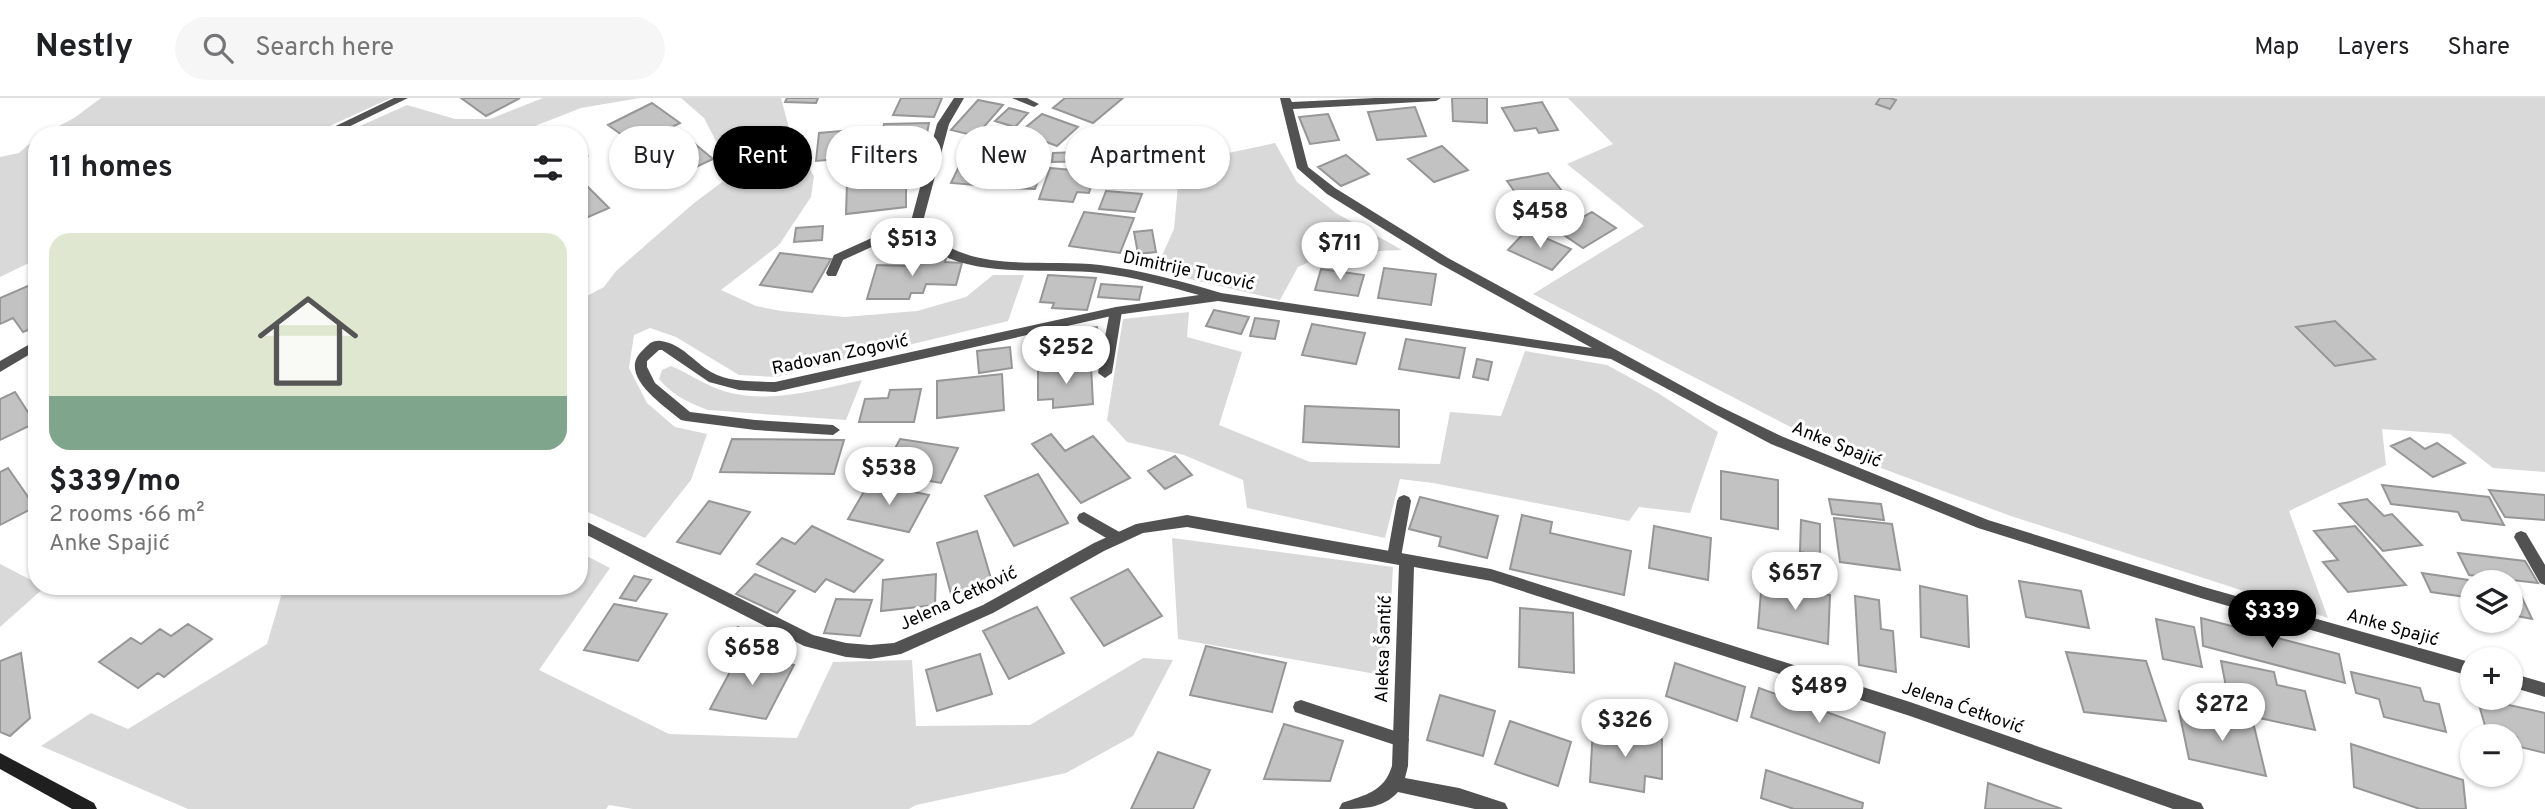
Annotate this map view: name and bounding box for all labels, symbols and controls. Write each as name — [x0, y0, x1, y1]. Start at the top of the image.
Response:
search box — [175, 17, 665, 80]
text: Nestly — [35, 27, 133, 69]
icon: search — [199, 29, 237, 67]
text: Search here — [255, 32, 394, 65]
text: Map — [2254, 33, 2299, 63]
text: Layers — [2337, 33, 2409, 63]
text: Share — [2447, 33, 2510, 63]
chip: Buy — [609, 126, 699, 189]
chip: Rent — [713, 126, 812, 189]
chip: Filters — [826, 126, 942, 189]
chip: New — [956, 126, 1051, 189]
chip: Apartment — [1065, 126, 1230, 189]
icon: filters — [529, 149, 567, 187]
text: 11 homes — [49, 150, 173, 187]
pin: $458 — [1499, 190, 1581, 250]
text: $458 — [1511, 198, 1569, 227]
pin: $513 — [871, 218, 953, 278]
pin: $711 — [1299, 222, 1381, 282]
text: $513 — [887, 226, 937, 255]
text: $711 — [1317, 230, 1363, 259]
street label: Dimitrije Tucović — [1121, 246, 1257, 297]
icon: home — [245, 278, 371, 404]
pin: $252 — [1025, 327, 1107, 386]
street label: Radovan Zogović — [770, 330, 911, 381]
text: $252 — [1038, 334, 1094, 363]
street label: Anke Spajić — [1788, 417, 1885, 474]
pin: $538 — [848, 448, 930, 507]
text: $538 — [861, 455, 917, 484]
text: $339/mo — [49, 464, 181, 501]
text: 2 rooms · 66 m² — [49, 501, 205, 530]
text: Anke Spajić — [49, 530, 170, 559]
pin: $657 — [1754, 552, 1836, 612]
street label: Jelena Ćetković — [895, 560, 1021, 637]
text: $657 — [1768, 560, 1822, 589]
map controls — [2460, 570, 2523, 787]
button: layers — [2460, 570, 2523, 633]
pin: $339 — [2231, 590, 2313, 650]
street label: Aleksa Šantić — [1369, 595, 1398, 703]
text: $339 — [2244, 598, 2300, 627]
street label: Anke Spajić — [2344, 604, 2441, 653]
pin: $658 — [711, 628, 793, 687]
text: $658 — [724, 635, 780, 664]
button: + — [2460, 647, 2523, 710]
pin: $489 — [1778, 666, 1860, 725]
text: $489 — [1790, 673, 1848, 702]
street label: Jelena Ćetković — [1899, 675, 2027, 740]
pin: $272 — [2181, 684, 2263, 743]
text: $272 — [2195, 691, 2249, 720]
pin: $326 — [1584, 700, 1666, 759]
text: $326 — [1597, 707, 1653, 736]
button: − — [2460, 724, 2523, 787]

